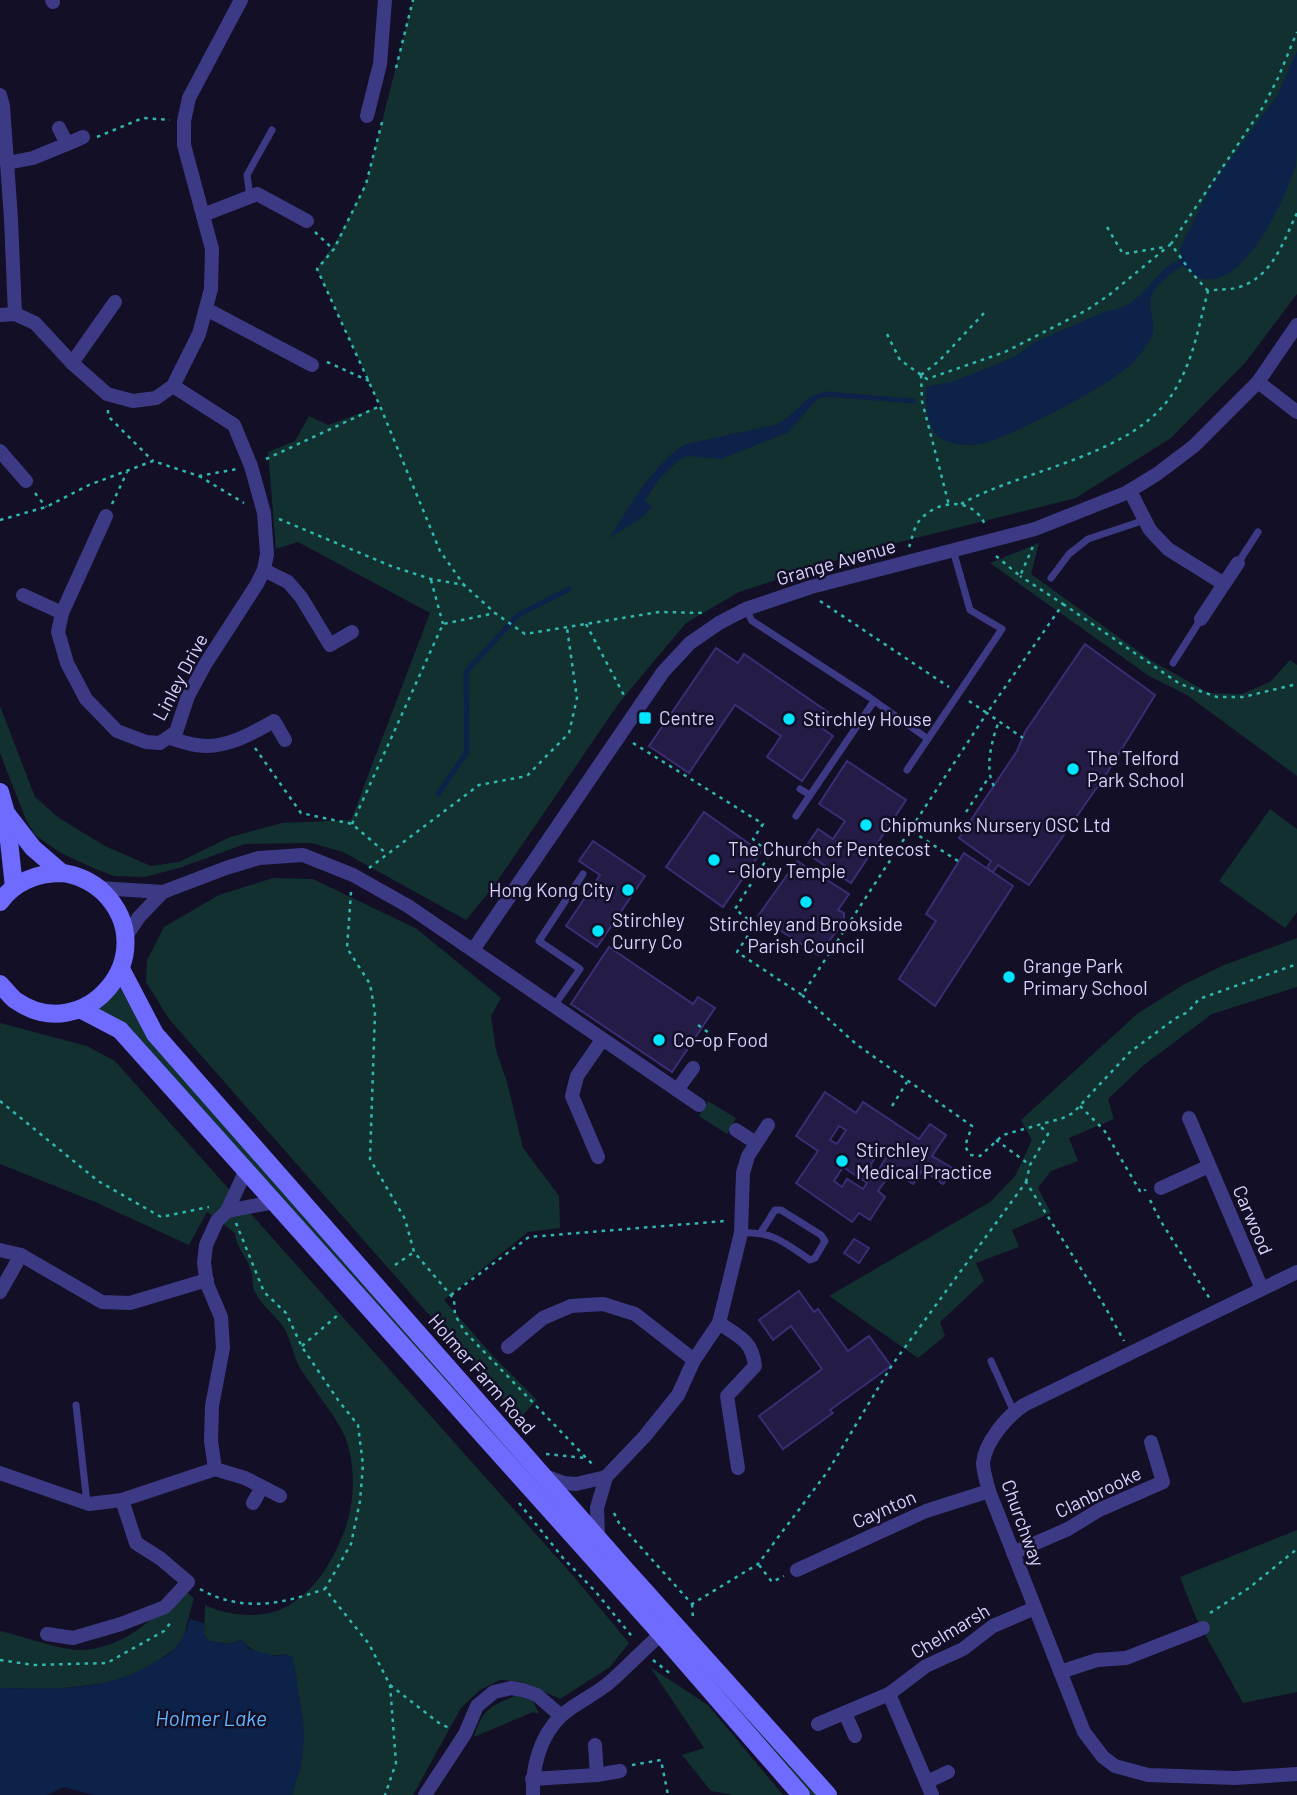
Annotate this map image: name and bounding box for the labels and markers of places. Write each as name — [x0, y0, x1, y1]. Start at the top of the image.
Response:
place label: Centre — [659, 706, 715, 729]
place label: Stirchley House — [803, 707, 932, 730]
marker: Centre — [637, 710, 653, 726]
marker: Stirchley House — [781, 711, 797, 727]
place label: The Telford Park School — [1087, 746, 1184, 791]
marker: The Telford Park School — [1065, 761, 1081, 777]
place label: Chipmunks Nursery OSC Ltd — [880, 813, 1111, 836]
marker: Chipmunks Nursery OSC Ltd — [858, 817, 874, 833]
place label: The Church of Pentecost - Glory Temple — [728, 837, 931, 882]
marker: The Church of Pentecost - Glory Temple — [706, 852, 722, 868]
place label: Hong Kong City — [489, 878, 614, 901]
marker: Hong Kong City — [620, 882, 636, 898]
marker: Stirchley and Brookside Parish Council — [798, 894, 814, 910]
place label: Stirchley Curry Co — [612, 908, 685, 953]
place label: Stirchley and Brookside Parish Council — [709, 912, 903, 957]
marker: Stirchley Curry Co — [590, 923, 606, 939]
place label: Grange Park Primary School — [1023, 954, 1148, 999]
marker: Grange Park Primary School — [1001, 969, 1017, 985]
place label: Co-op Food — [673, 1028, 768, 1051]
marker: Co-op Food — [651, 1032, 667, 1048]
place label: Stirchley Medical Practice — [856, 1138, 992, 1183]
marker: Stirchley Medical Practice — [834, 1153, 850, 1169]

